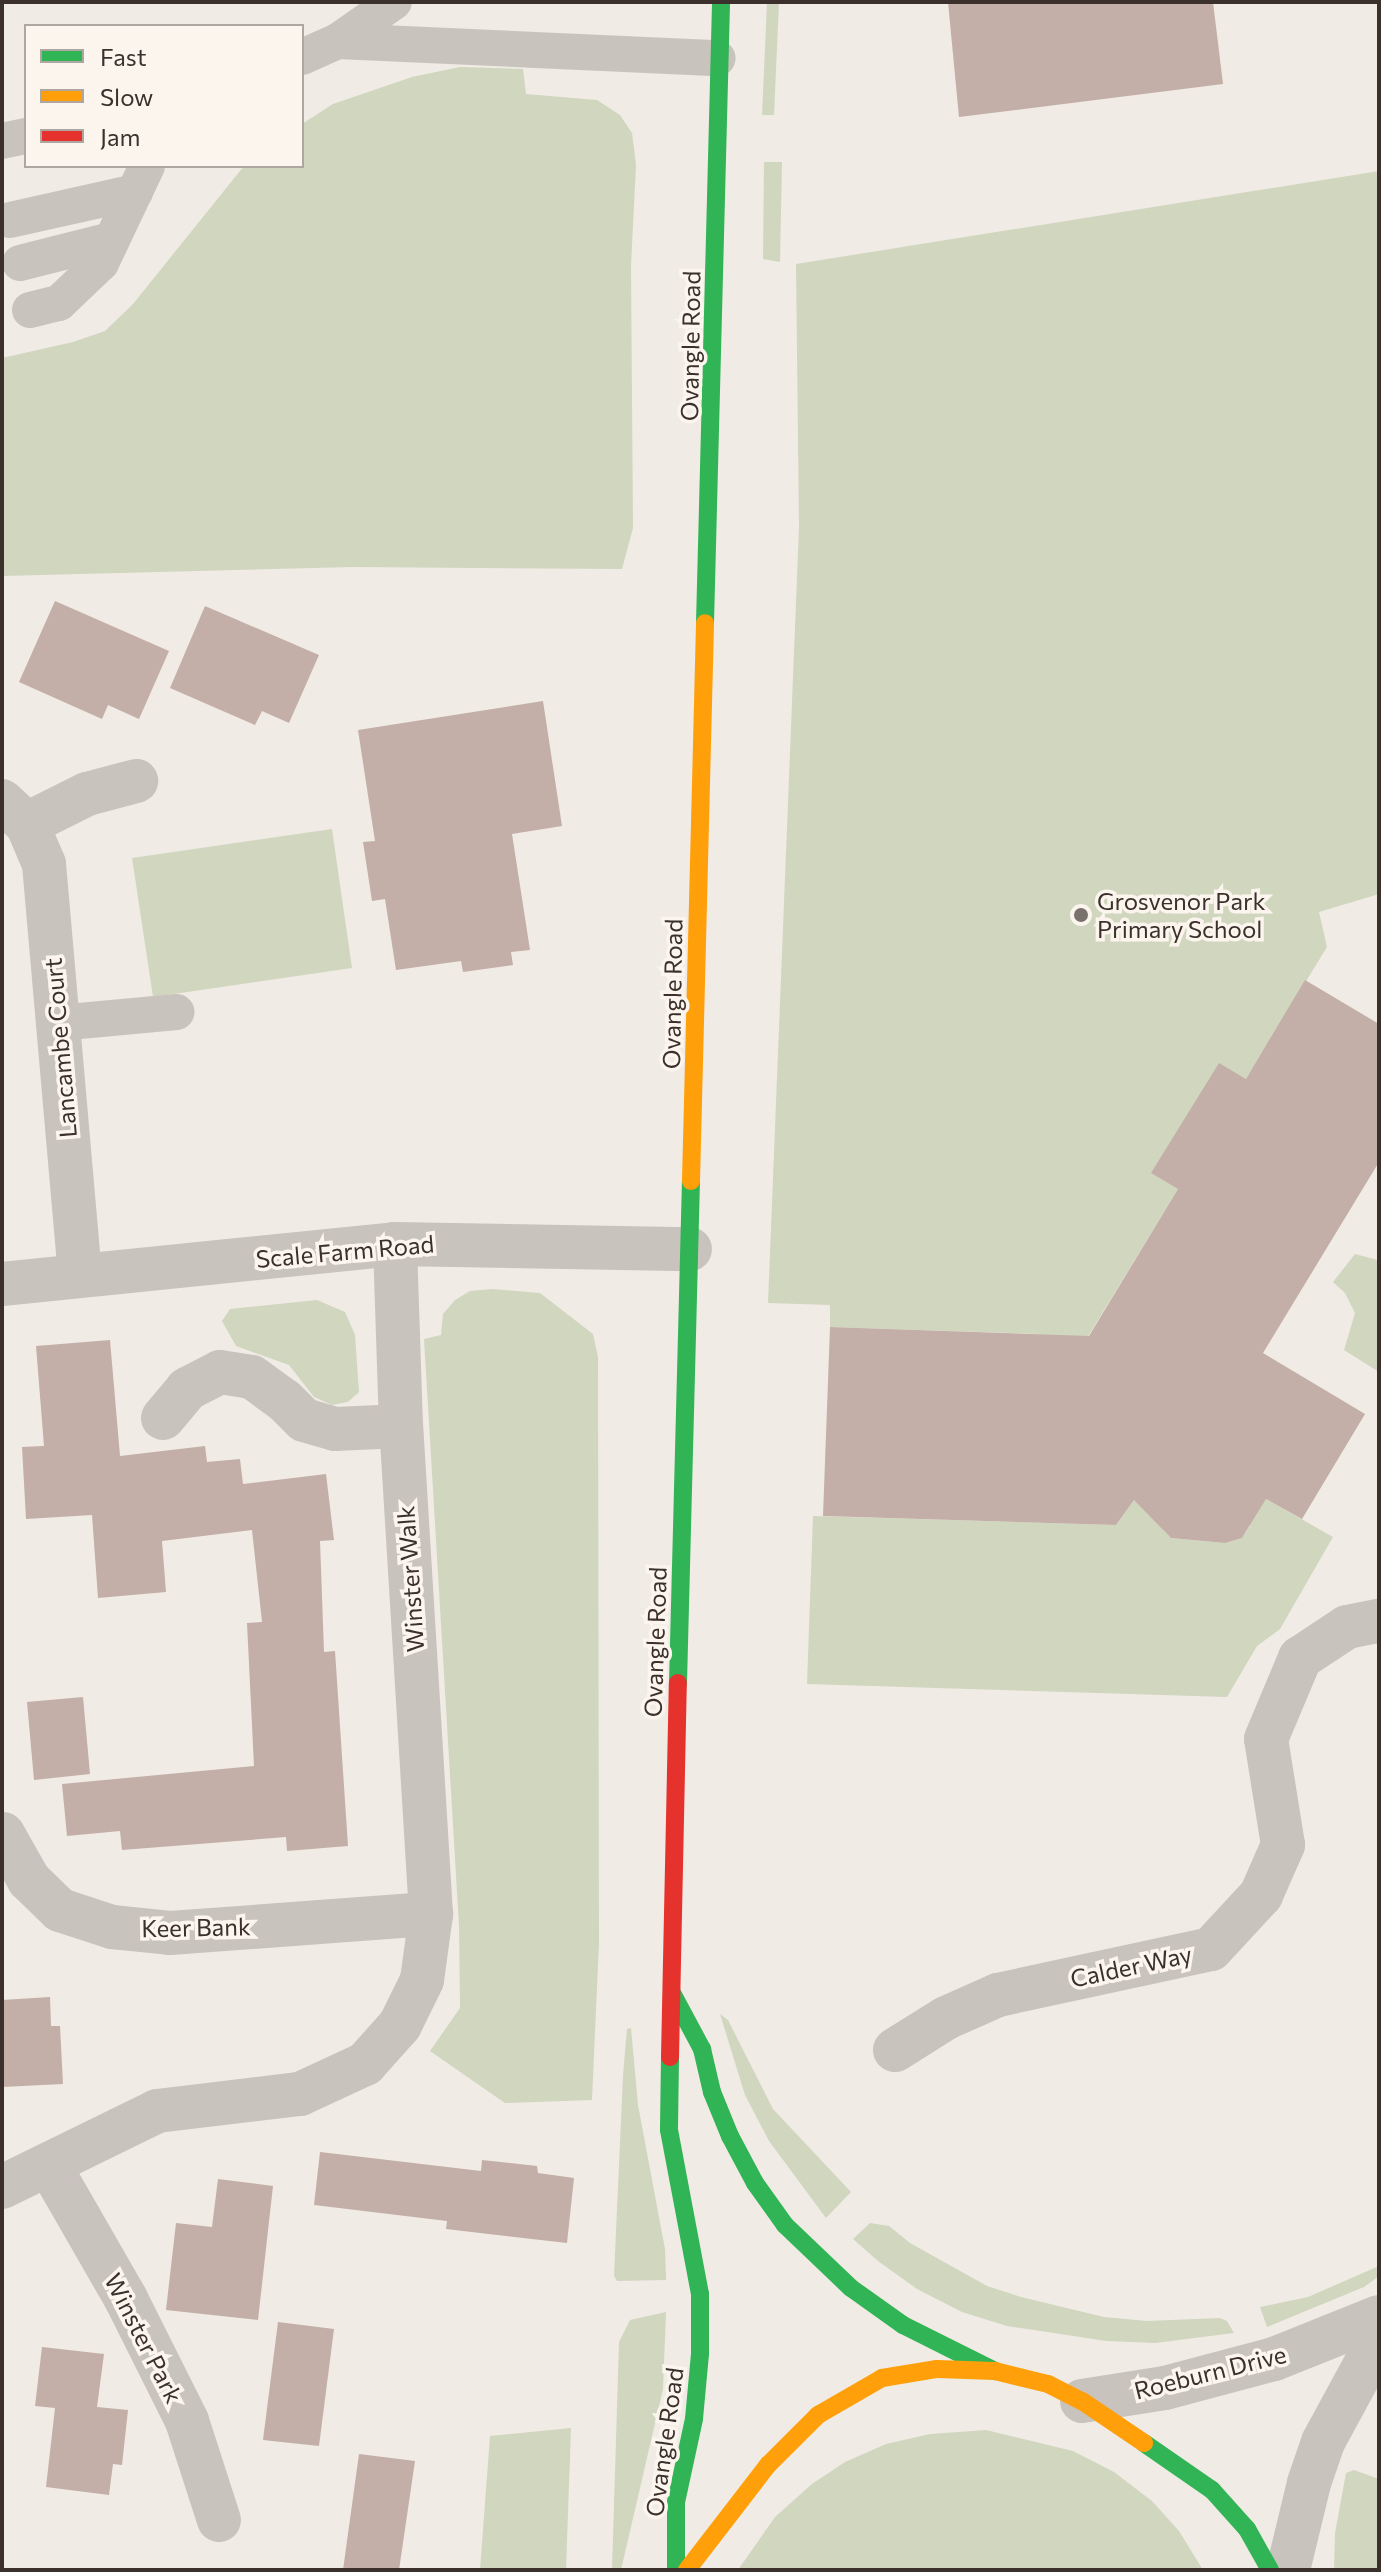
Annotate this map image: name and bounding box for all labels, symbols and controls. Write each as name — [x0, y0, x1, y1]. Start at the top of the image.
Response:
legend — [24, 24, 304, 168]
text: Fast — [100, 42, 147, 71]
text: Slow — [100, 82, 153, 111]
text: Jam — [100, 122, 140, 151]
street label: Ovangle Road — [674, 271, 706, 421]
place label: Grosvenor Park Primary School — [1097, 887, 1266, 943]
marker: Grosvenor Park Primary School — [1072, 906, 1090, 924]
street label: Ovangle Road — [656, 919, 688, 1069]
street label: Lancambe Court — [38, 957, 82, 1139]
street label: Scale Farm Road — [255, 1229, 435, 1273]
street label: Winster Walk — [391, 1505, 429, 1653]
street label: Ovangle Road — [638, 1566, 672, 1718]
street label: Keer Bank — [141, 1912, 251, 1942]
street label: Calder Way — [1068, 1939, 1194, 1993]
street label: Winster Park — [99, 2268, 189, 2408]
street label: Roeburn Drive — [1131, 2339, 1289, 2405]
street label: Ovangle Road — [639, 2366, 689, 2518]

